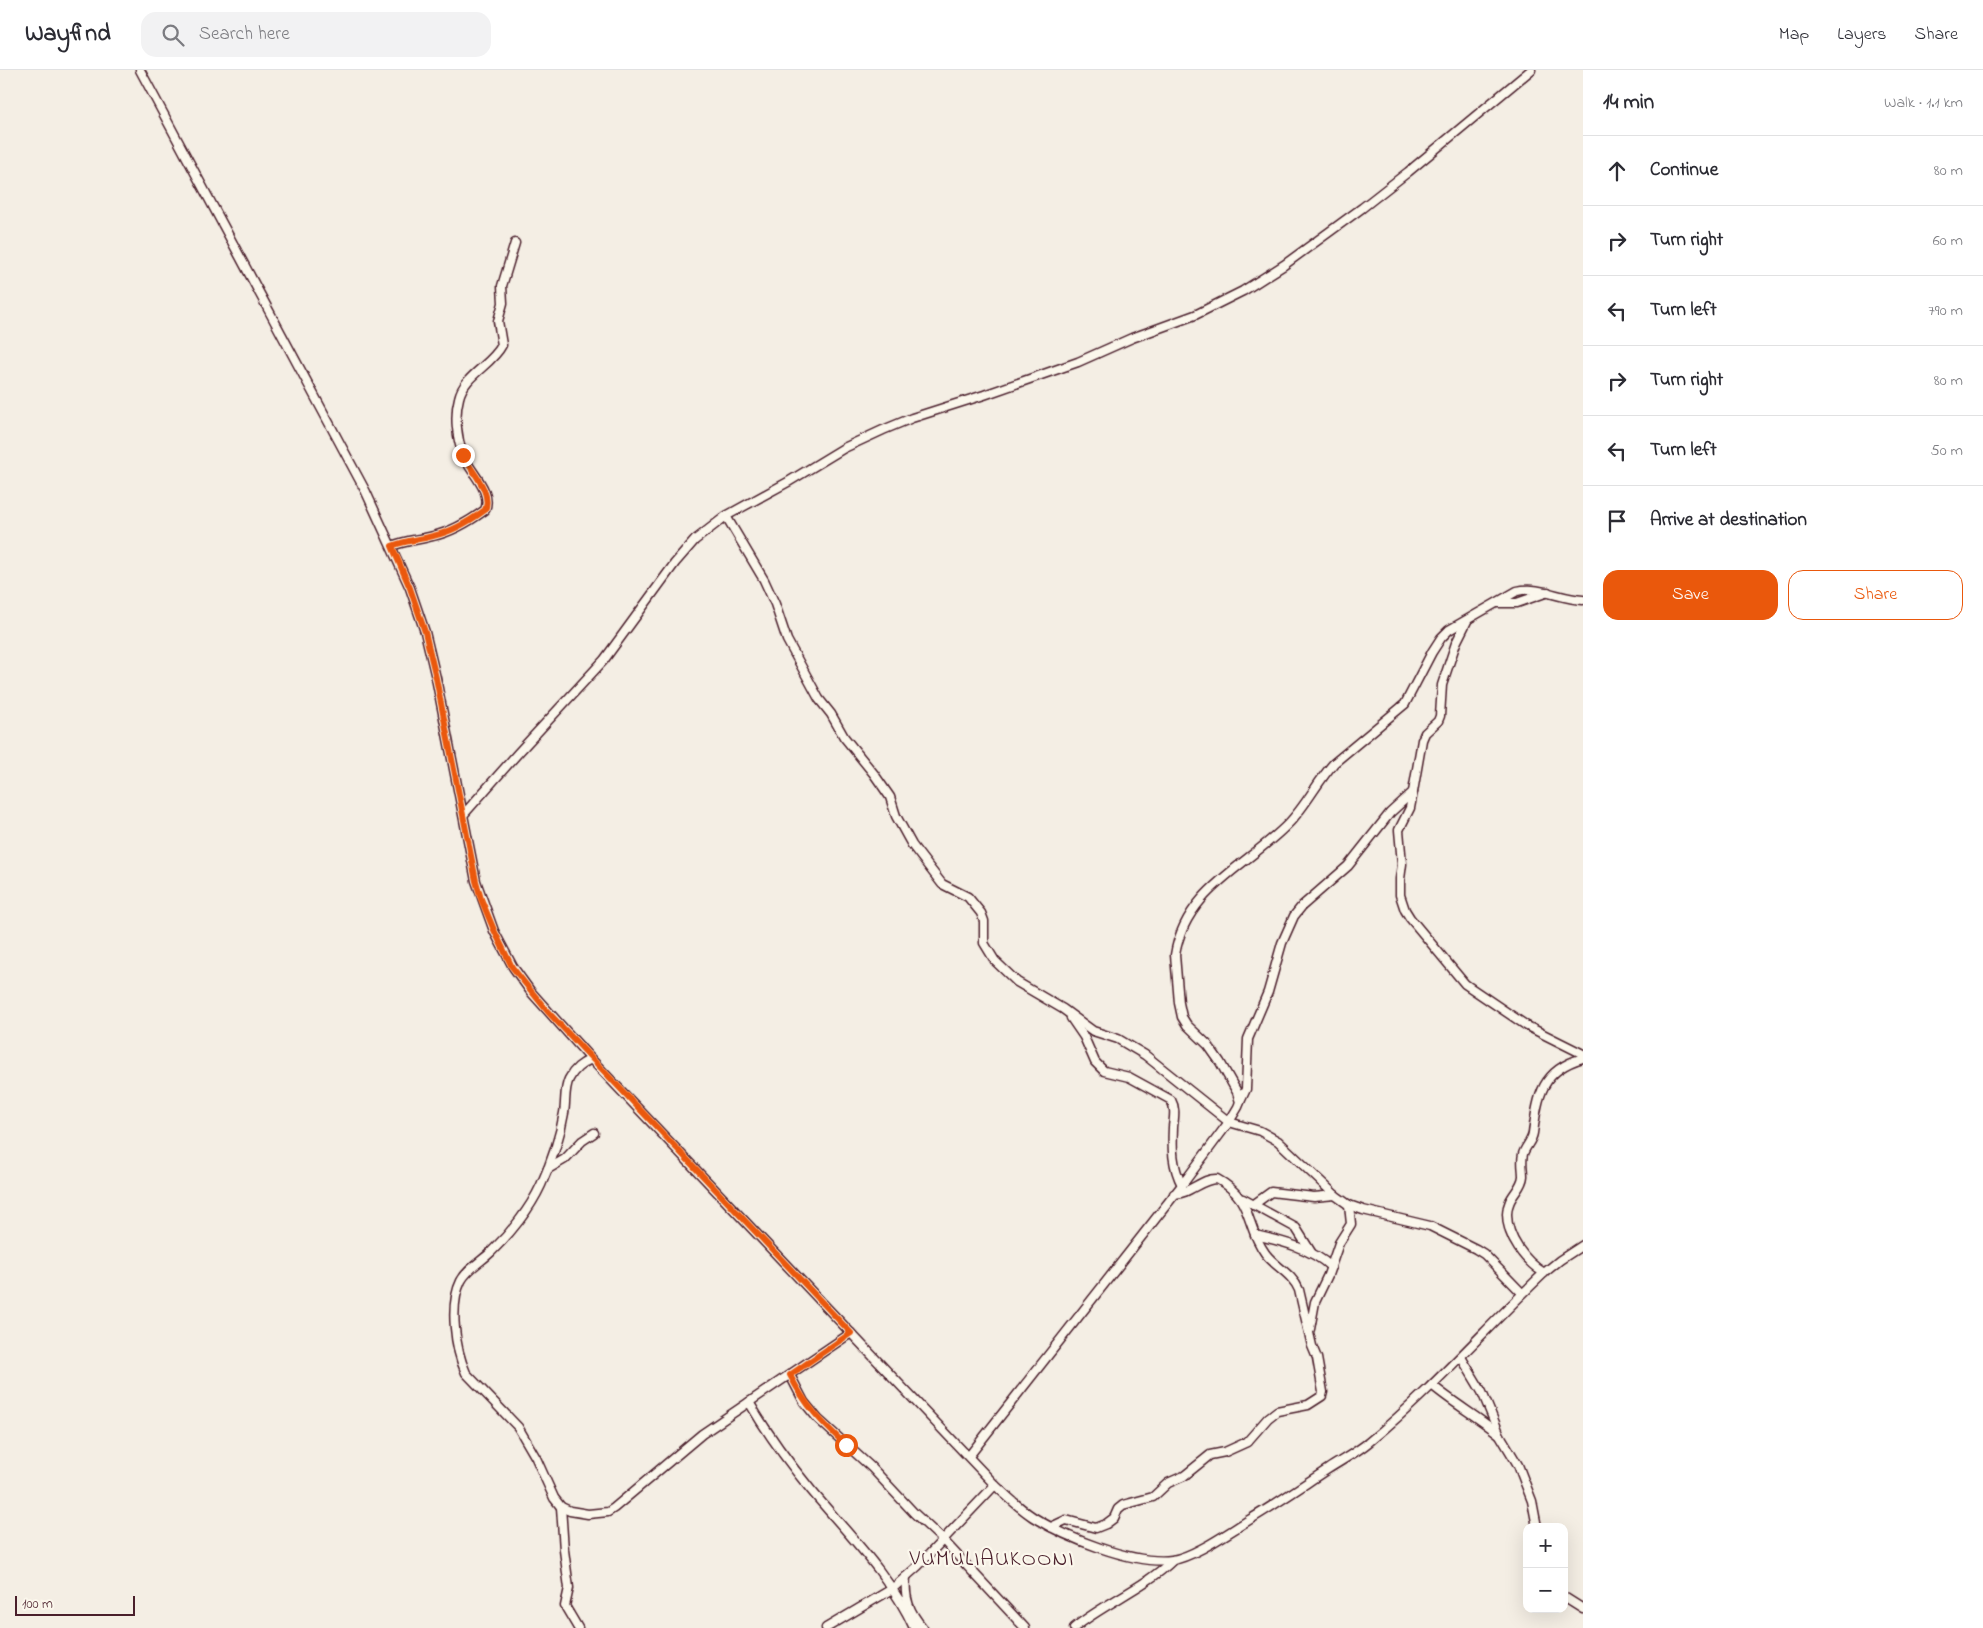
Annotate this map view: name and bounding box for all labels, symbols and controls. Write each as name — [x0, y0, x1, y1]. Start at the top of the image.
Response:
search box — [141, 12, 491, 57]
text: Wayfind — [25, 17, 111, 52]
icon: search — [159, 21, 187, 49]
text: Search here — [199, 21, 290, 48]
text: Map — [1779, 22, 1809, 48]
text: Layers — [1837, 22, 1887, 48]
text: Share — [1915, 22, 1958, 48]
text: 14 min — [1603, 88, 1654, 118]
text: Walk · 1.1 km — [1884, 91, 1963, 115]
icon: ahead — [1603, 157, 1631, 185]
text: Continue — [1650, 157, 1718, 184]
text: 80 m — [1934, 159, 1963, 183]
icon: right — [1603, 227, 1631, 255]
text: Turn right — [1650, 227, 1723, 254]
text: 60 m — [1933, 229, 1963, 253]
icon: left — [1603, 297, 1631, 325]
text: Turn left — [1650, 297, 1717, 324]
text: 790 m — [1928, 299, 1963, 323]
icon: right — [1603, 367, 1631, 395]
text: Turn right — [1650, 367, 1723, 394]
text: 80 m — [1934, 369, 1963, 393]
icon: left — [1603, 437, 1631, 465]
text: Turn left — [1650, 437, 1717, 464]
text: 50 m — [1931, 439, 1963, 463]
route end — [452, 444, 475, 467]
icon: arrive — [1603, 507, 1631, 535]
text: Arrive at destination — [1650, 507, 1807, 534]
button: Save — [1603, 570, 1778, 620]
button: Share — [1788, 570, 1963, 620]
route start — [835, 1434, 858, 1457]
map controls — [1523, 1523, 1568, 1613]
button: + — [1523, 1523, 1568, 1568]
district label: VUMULIAUKOONI — [909, 1544, 1074, 1576]
button: − — [1523, 1568, 1568, 1613]
scale bar — [15, 1593, 135, 1616]
text: 100 m — [22, 1594, 53, 1615]

